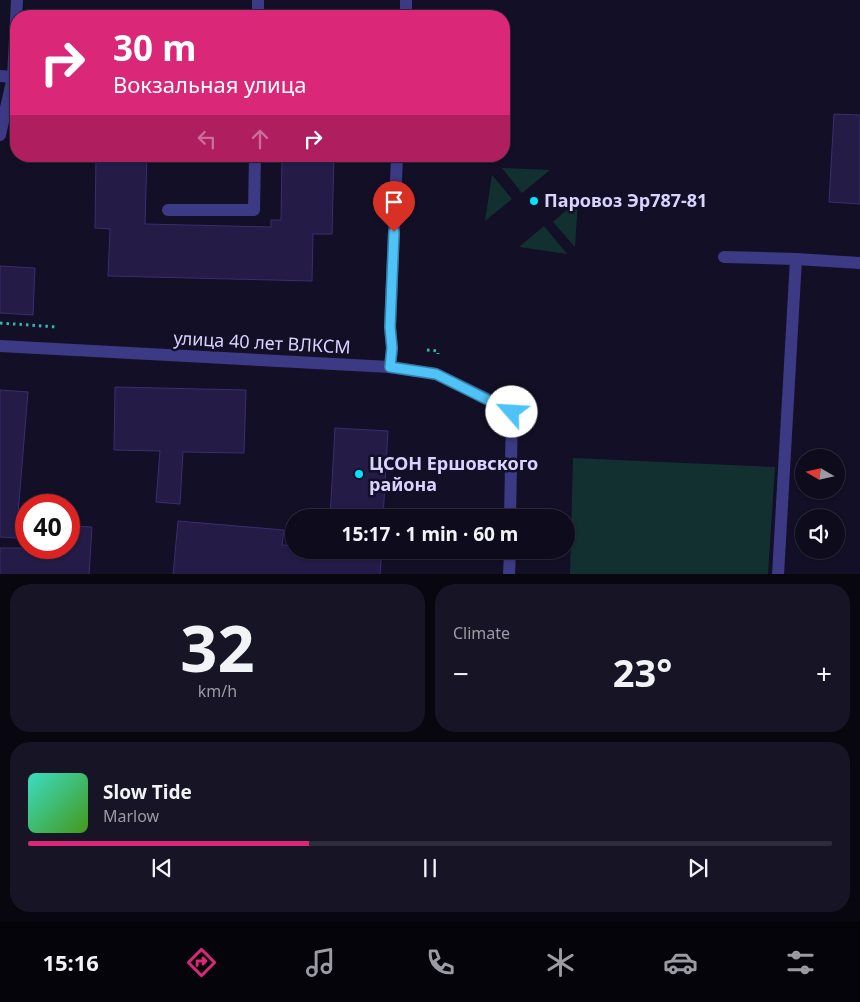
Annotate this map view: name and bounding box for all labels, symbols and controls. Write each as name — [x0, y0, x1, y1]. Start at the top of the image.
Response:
text: 30 m — [113, 24, 196, 71]
icon: right — [30, 30, 95, 95]
text: Вокзальная улица — [113, 69, 306, 99]
icon: left — [193, 125, 221, 153]
icon: ahead — [246, 125, 274, 153]
icon: right — [299, 125, 327, 153]
pin — [373, 181, 415, 232]
icon: arrive — [380, 188, 408, 216]
place label: Паровоз Эр787-81 — [544, 188, 707, 212]
marker: Паровоз Эр787-81 — [528, 195, 540, 207]
street label: улица 40 лет ВЛКСМ — [173, 325, 351, 359]
position arrow — [485, 385, 537, 437]
north arrow — [795, 449, 845, 499]
map controls — [795, 449, 845, 559]
place label: ЦСОН Ершовского района — [369, 451, 538, 496]
marker: ЦСОН Ершовского района — [353, 468, 365, 480]
speed limit sign: 40 — [15, 494, 80, 559]
button: sound — [795, 509, 845, 559]
text: 15:17 · 1 min · 60 m — [342, 521, 518, 547]
text: 32 — [180, 603, 255, 691]
text: Climate — [453, 622, 510, 644]
text: 23° — [613, 646, 672, 698]
text: − — [453, 654, 469, 692]
text: + — [816, 654, 832, 692]
text: km/h — [198, 680, 237, 702]
text: Slow Tide — [103, 779, 192, 805]
text: Marlow — [103, 805, 159, 827]
icon: previous — [148, 854, 176, 882]
icon: pause — [416, 854, 444, 882]
icon: next — [684, 854, 712, 882]
icon: directions — [184, 945, 219, 980]
icon: music — [303, 945, 338, 980]
icon: phone — [423, 945, 458, 980]
icon: climate — [543, 945, 578, 980]
icon: car — [663, 945, 698, 980]
icon: filters — [783, 945, 818, 980]
text: 15:16 — [42, 947, 99, 977]

